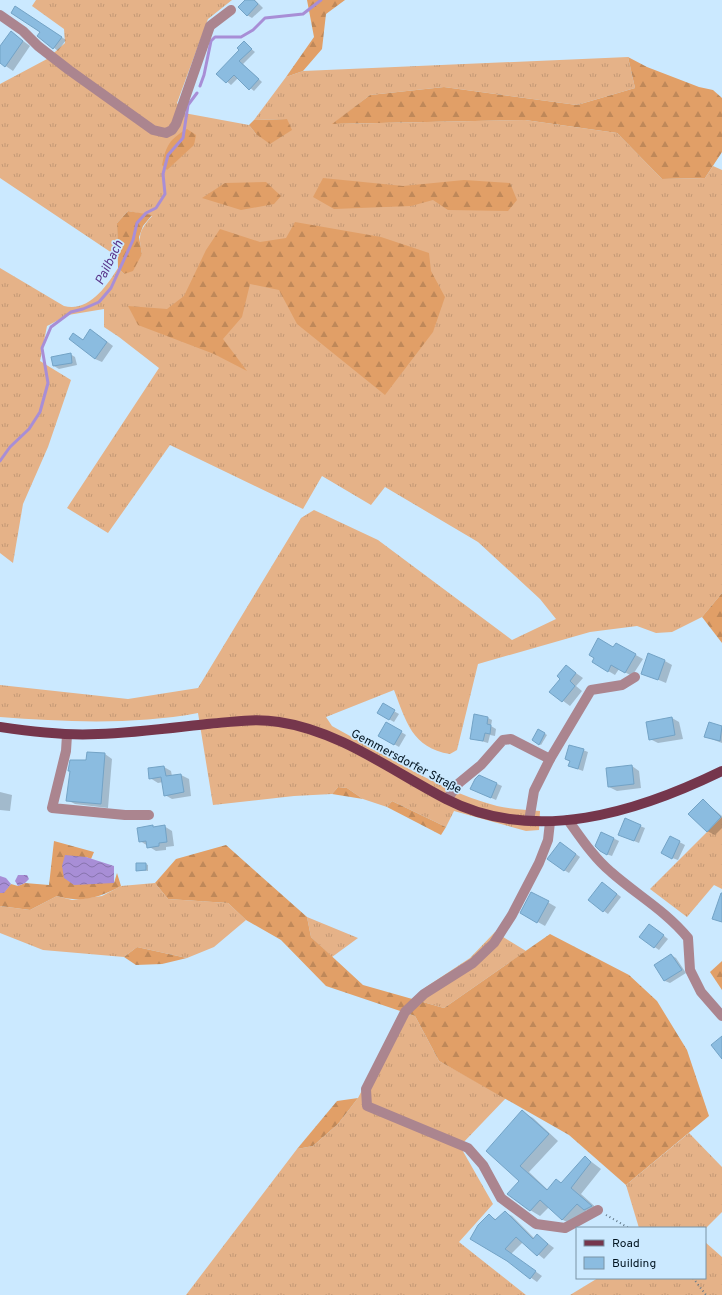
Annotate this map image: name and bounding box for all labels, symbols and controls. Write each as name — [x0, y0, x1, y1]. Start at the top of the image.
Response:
water label: Pailbach — [92, 238, 128, 288]
street label: Gemmersdorfer Straße — [348, 726, 464, 798]
legend — [576, 1227, 706, 1279]
text: Road — [612, 1236, 640, 1252]
text: Building — [612, 1256, 656, 1272]

